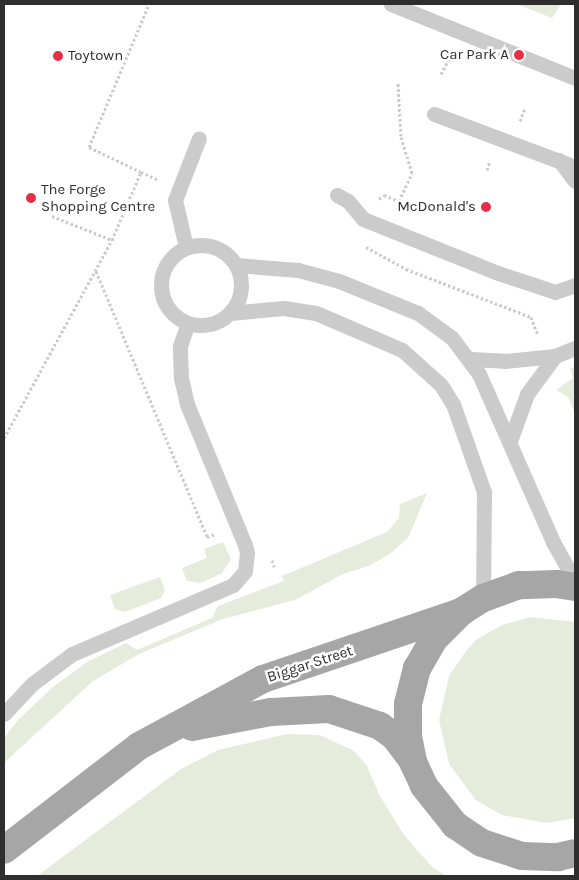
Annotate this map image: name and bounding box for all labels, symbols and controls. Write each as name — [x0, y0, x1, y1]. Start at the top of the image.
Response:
place label: Car Park A — [440, 46, 509, 64]
place label: Toytown — [68, 47, 123, 65]
marker: Car Park A — [513, 49, 525, 61]
marker: Toytown — [52, 50, 64, 62]
place label: The Forge Shopping Centre — [41, 180, 155, 215]
marker: The Forge Shopping Centre — [25, 192, 37, 204]
place label: McDonald's — [397, 198, 476, 216]
marker: McDonald's — [480, 201, 492, 213]
street label: Biggar Street — [265, 642, 355, 686]

